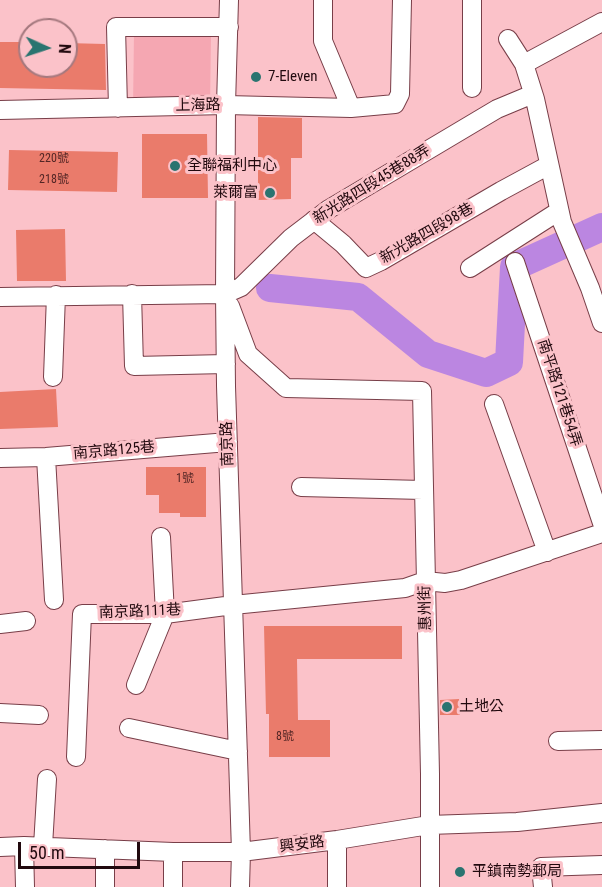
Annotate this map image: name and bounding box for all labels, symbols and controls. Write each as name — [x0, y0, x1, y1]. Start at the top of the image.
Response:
north arrow — [18, 18, 78, 78]
text: N — [55, 43, 74, 54]
place label: 7-Eleven — [268, 68, 318, 86]
marker: 7-Eleven — [249, 70, 263, 84]
street label: 上海路 — [175, 97, 221, 115]
street label: 新光路四段45巷88弄 — [310, 142, 434, 228]
house number: 220號 — [39, 152, 69, 166]
place label: 全聯福利中心 — [187, 157, 277, 175]
marker: 全聯福利中心 — [168, 159, 182, 173]
house number: 218號 — [39, 173, 69, 187]
place label: 萊爾富 — [213, 184, 258, 202]
marker: 萊爾富 — [263, 186, 277, 200]
street label: 新光路四段98巷 — [377, 200, 477, 268]
street label: 南平路121巷54弄 — [533, 337, 585, 449]
street label: 南京路 — [218, 421, 238, 467]
street label: 南京路125巷 — [72, 438, 156, 464]
house number: 1號 — [176, 472, 194, 486]
street label: 惠州街 — [417, 585, 435, 631]
street label: 南京路111巷 — [99, 602, 181, 622]
place label: 土地公 — [459, 698, 504, 716]
marker: 土地公 — [440, 700, 454, 714]
house number: 8號 — [276, 730, 294, 744]
scale bar — [21, 830, 142, 868]
street label: 興安路 — [279, 833, 325, 857]
text: 50 m — [29, 842, 64, 863]
place label: 平鎮南勢郵局 — [472, 863, 562, 881]
marker: 平鎮南勢郵局 — [453, 865, 467, 879]

